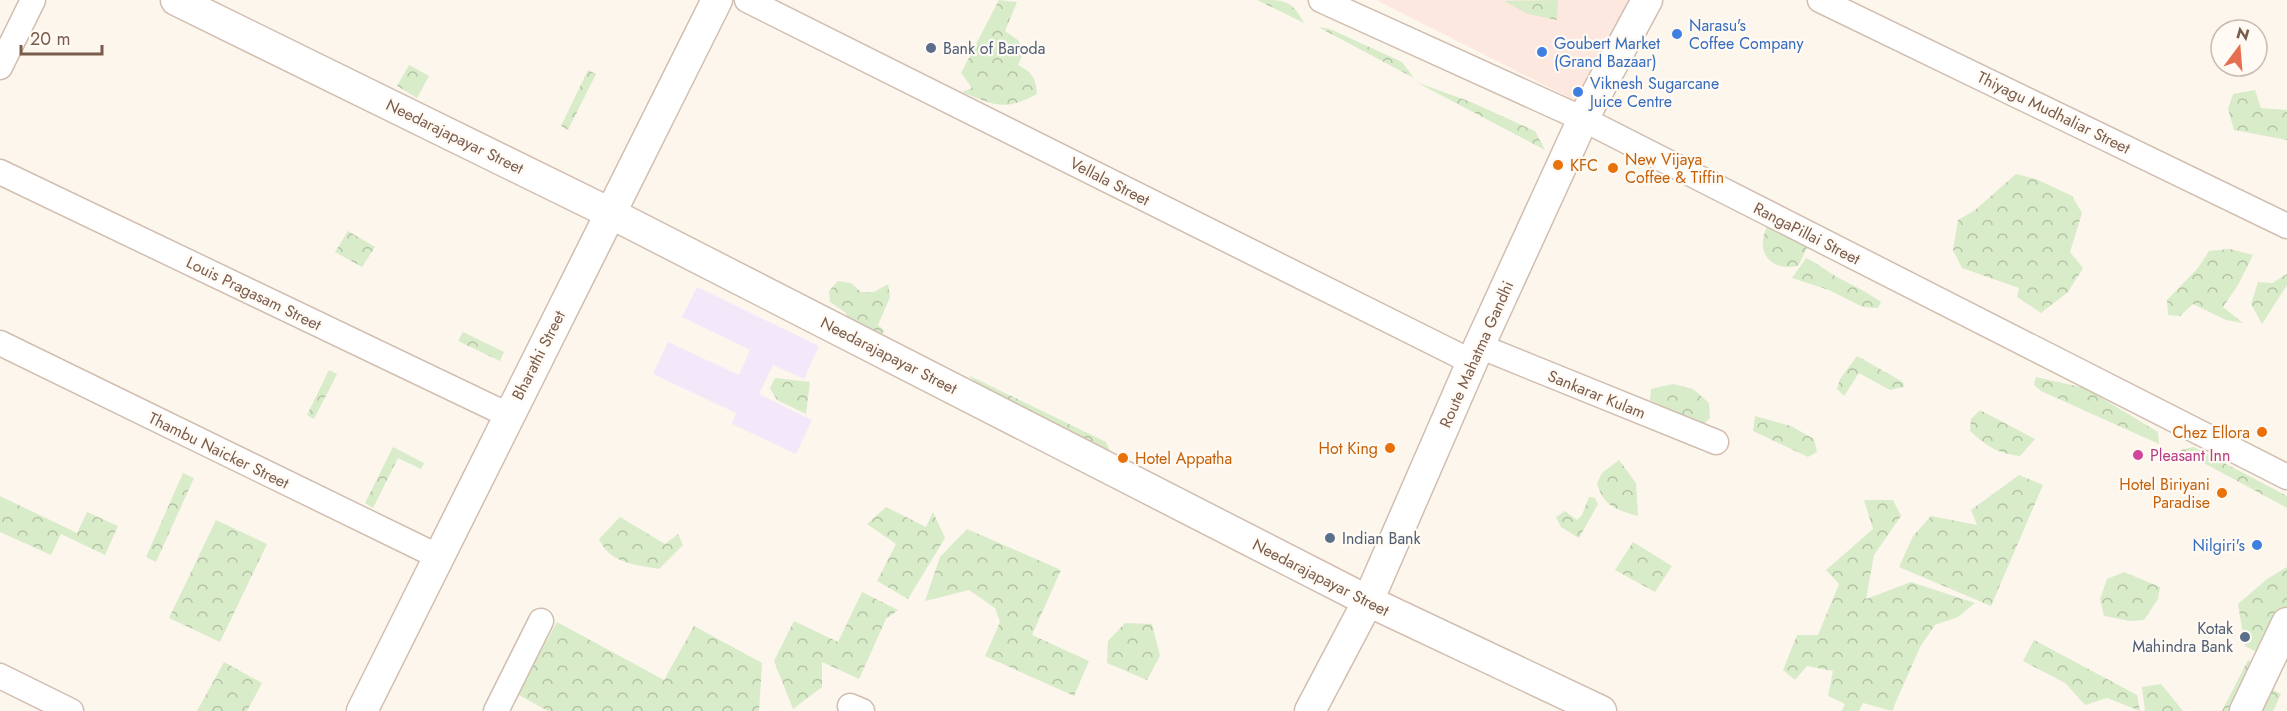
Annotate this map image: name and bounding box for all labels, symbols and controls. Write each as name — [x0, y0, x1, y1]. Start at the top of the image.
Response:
place label: Narasu's Coffee Company — [1689, 14, 1804, 55]
scale bar — [21, 18, 102, 56]
north arrow — [2209, 18, 2269, 78]
text: N — [2234, 21, 2252, 47]
text: 20 m — [30, 26, 70, 52]
marker: Narasu's Coffee Company — [1670, 27, 1684, 41]
place label: Goubert Market (Grand Bazaar) — [1554, 32, 1660, 73]
place label: Bank of Baroda — [943, 37, 1045, 60]
marker: Bank of Baroda — [924, 41, 938, 55]
marker: Goubert Market (Grand Bazaar) — [1535, 45, 1549, 59]
street label: Thiyagu Mudhaliar Street — [1973, 65, 2134, 160]
place label: Viknesh Sugarcane Juice Centre — [1588, 72, 1719, 113]
marker: Viknesh Sugarcane Juice Centre — [1571, 85, 1585, 99]
street label: Needarajapayar Street — [382, 93, 528, 180]
place label: New Vijaya Coffee & Tiffin — [1625, 148, 1724, 189]
street label: Vellala Street — [1066, 151, 1154, 211]
place label: KFC — [1570, 154, 1598, 177]
marker: KFC — [1551, 158, 1565, 172]
marker: New Vijaya Coffee & Tiffin — [1606, 161, 1620, 175]
street label: RangaPillai Street — [1749, 197, 1864, 270]
street label: Louis Pragasam Street — [182, 251, 325, 336]
street label: Route Mahatma Gandhi — [1434, 277, 1519, 431]
street label: Bharathi Street — [506, 306, 571, 404]
street label: Needarajapayar Street — [816, 311, 961, 400]
street label: Sankarar Kulam — [1544, 364, 1649, 425]
street label: Thambu Naicker Street — [145, 406, 293, 495]
place label: Chez Ellora — [2172, 421, 2250, 444]
marker: Chez Ellora — [2255, 425, 2269, 439]
place label: Hot King — [1318, 437, 1378, 460]
marker: Hot King — [1383, 441, 1397, 455]
place label: Pleasant Inn — [2150, 444, 2230, 467]
place label: Hotel Appatha — [1135, 447, 1232, 470]
marker: Pleasant Inn — [2131, 448, 2145, 462]
marker: Hotel Appatha — [1116, 451, 1130, 465]
place label: Hotel Biriyani Paradise — [2119, 473, 2210, 514]
marker: Hotel Biriyani Paradise — [2215, 486, 2229, 500]
place label: Indian Bank — [1342, 527, 1422, 550]
marker: Indian Bank — [1323, 531, 1337, 545]
street label: Needarajapayar Street — [1248, 533, 1393, 622]
place label: Nilgiri's — [2192, 534, 2245, 557]
marker: Nilgiri's — [2250, 538, 2264, 552]
place label: Kotak Mahindra Bank — [2132, 617, 2234, 658]
marker: Kotak Mahindra Bank — [2238, 630, 2252, 644]

